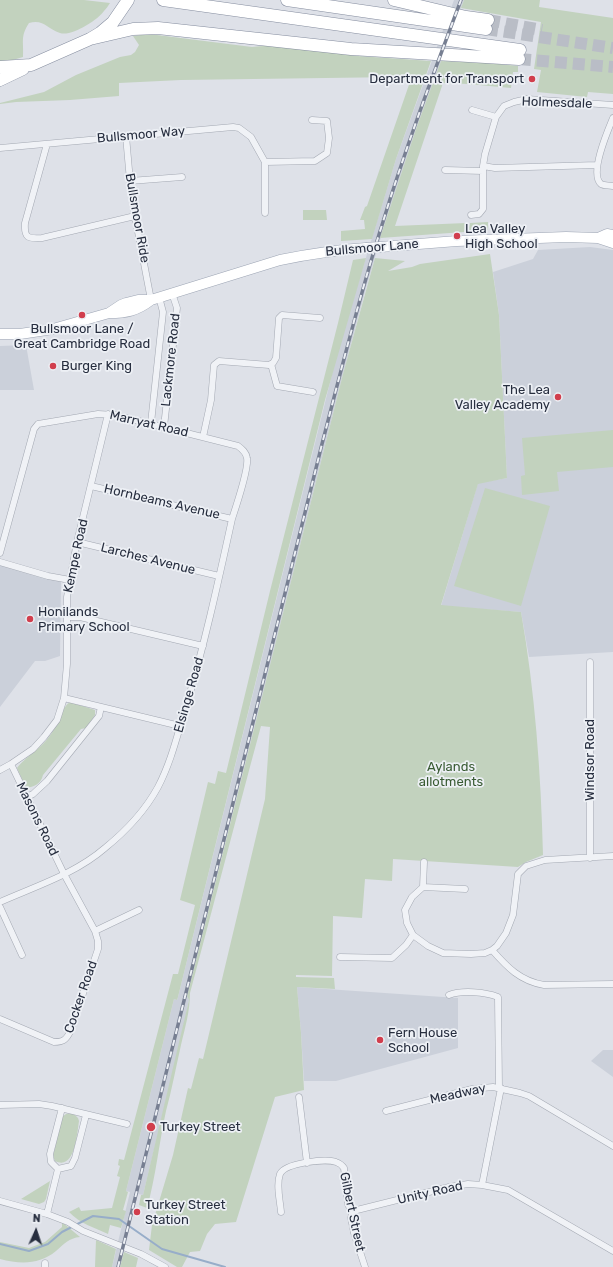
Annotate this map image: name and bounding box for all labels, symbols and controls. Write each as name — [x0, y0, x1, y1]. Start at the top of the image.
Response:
place label: Department for Transport — [369, 71, 524, 87]
marker: Department for Transport — [527, 74, 537, 84]
street label: Holmesdale — [521, 94, 593, 112]
street label: Bullsmoor Way — [96, 123, 186, 147]
street label: Bullsmoor Ride — [121, 172, 153, 264]
place label: Lea Valley High School — [465, 221, 538, 252]
marker: Lea Valley High School — [452, 231, 462, 241]
street label: Bullsmoor Lane — [325, 236, 419, 260]
marker: Bullsmoor Lane / Great Cambridge Road — [77, 310, 87, 320]
street label: Lackmore Road — [158, 313, 184, 407]
place label: Bullsmoor Lane / Great Cambridge Road — [14, 321, 150, 352]
place label: Burger King — [61, 358, 132, 374]
marker: Burger King — [48, 361, 58, 371]
place label: The Lea Valley Academy — [455, 382, 550, 413]
marker: The Lea Valley Academy — [553, 392, 563, 402]
street label: Marryat Road — [108, 407, 190, 441]
street label: Hornbeams Avenue — [102, 481, 222, 523]
street label: Kempe Road — [61, 518, 91, 594]
street label: Larches Avenue — [99, 540, 197, 578]
place label: Honilands Primary School — [38, 604, 130, 635]
marker: Honilands Primary School — [25, 614, 35, 624]
street label: Elsinge Road — [171, 655, 207, 735]
street label: Windsor Road — [582, 719, 598, 801]
park label: Aylands allotments — [419, 759, 483, 790]
street label: Masons Road — [12, 780, 62, 858]
street label: Cocker Road — [61, 959, 101, 1035]
place label: Fern House School — [388, 1025, 457, 1056]
marker: Fern House School — [375, 1035, 385, 1045]
street label: Meadway — [429, 1080, 487, 1108]
place label: Turkey Street — [160, 1119, 241, 1135]
marker: Turkey Street — [145, 1121, 157, 1133]
street label: Gilbert Street — [336, 1171, 368, 1253]
street label: Unity Road — [396, 1178, 464, 1208]
place label: Turkey Street Station — [145, 1197, 226, 1228]
marker: Turkey Street Station — [132, 1207, 142, 1217]
north arrow — [16, 1211, 56, 1251]
text: N — [32, 1212, 41, 1225]

